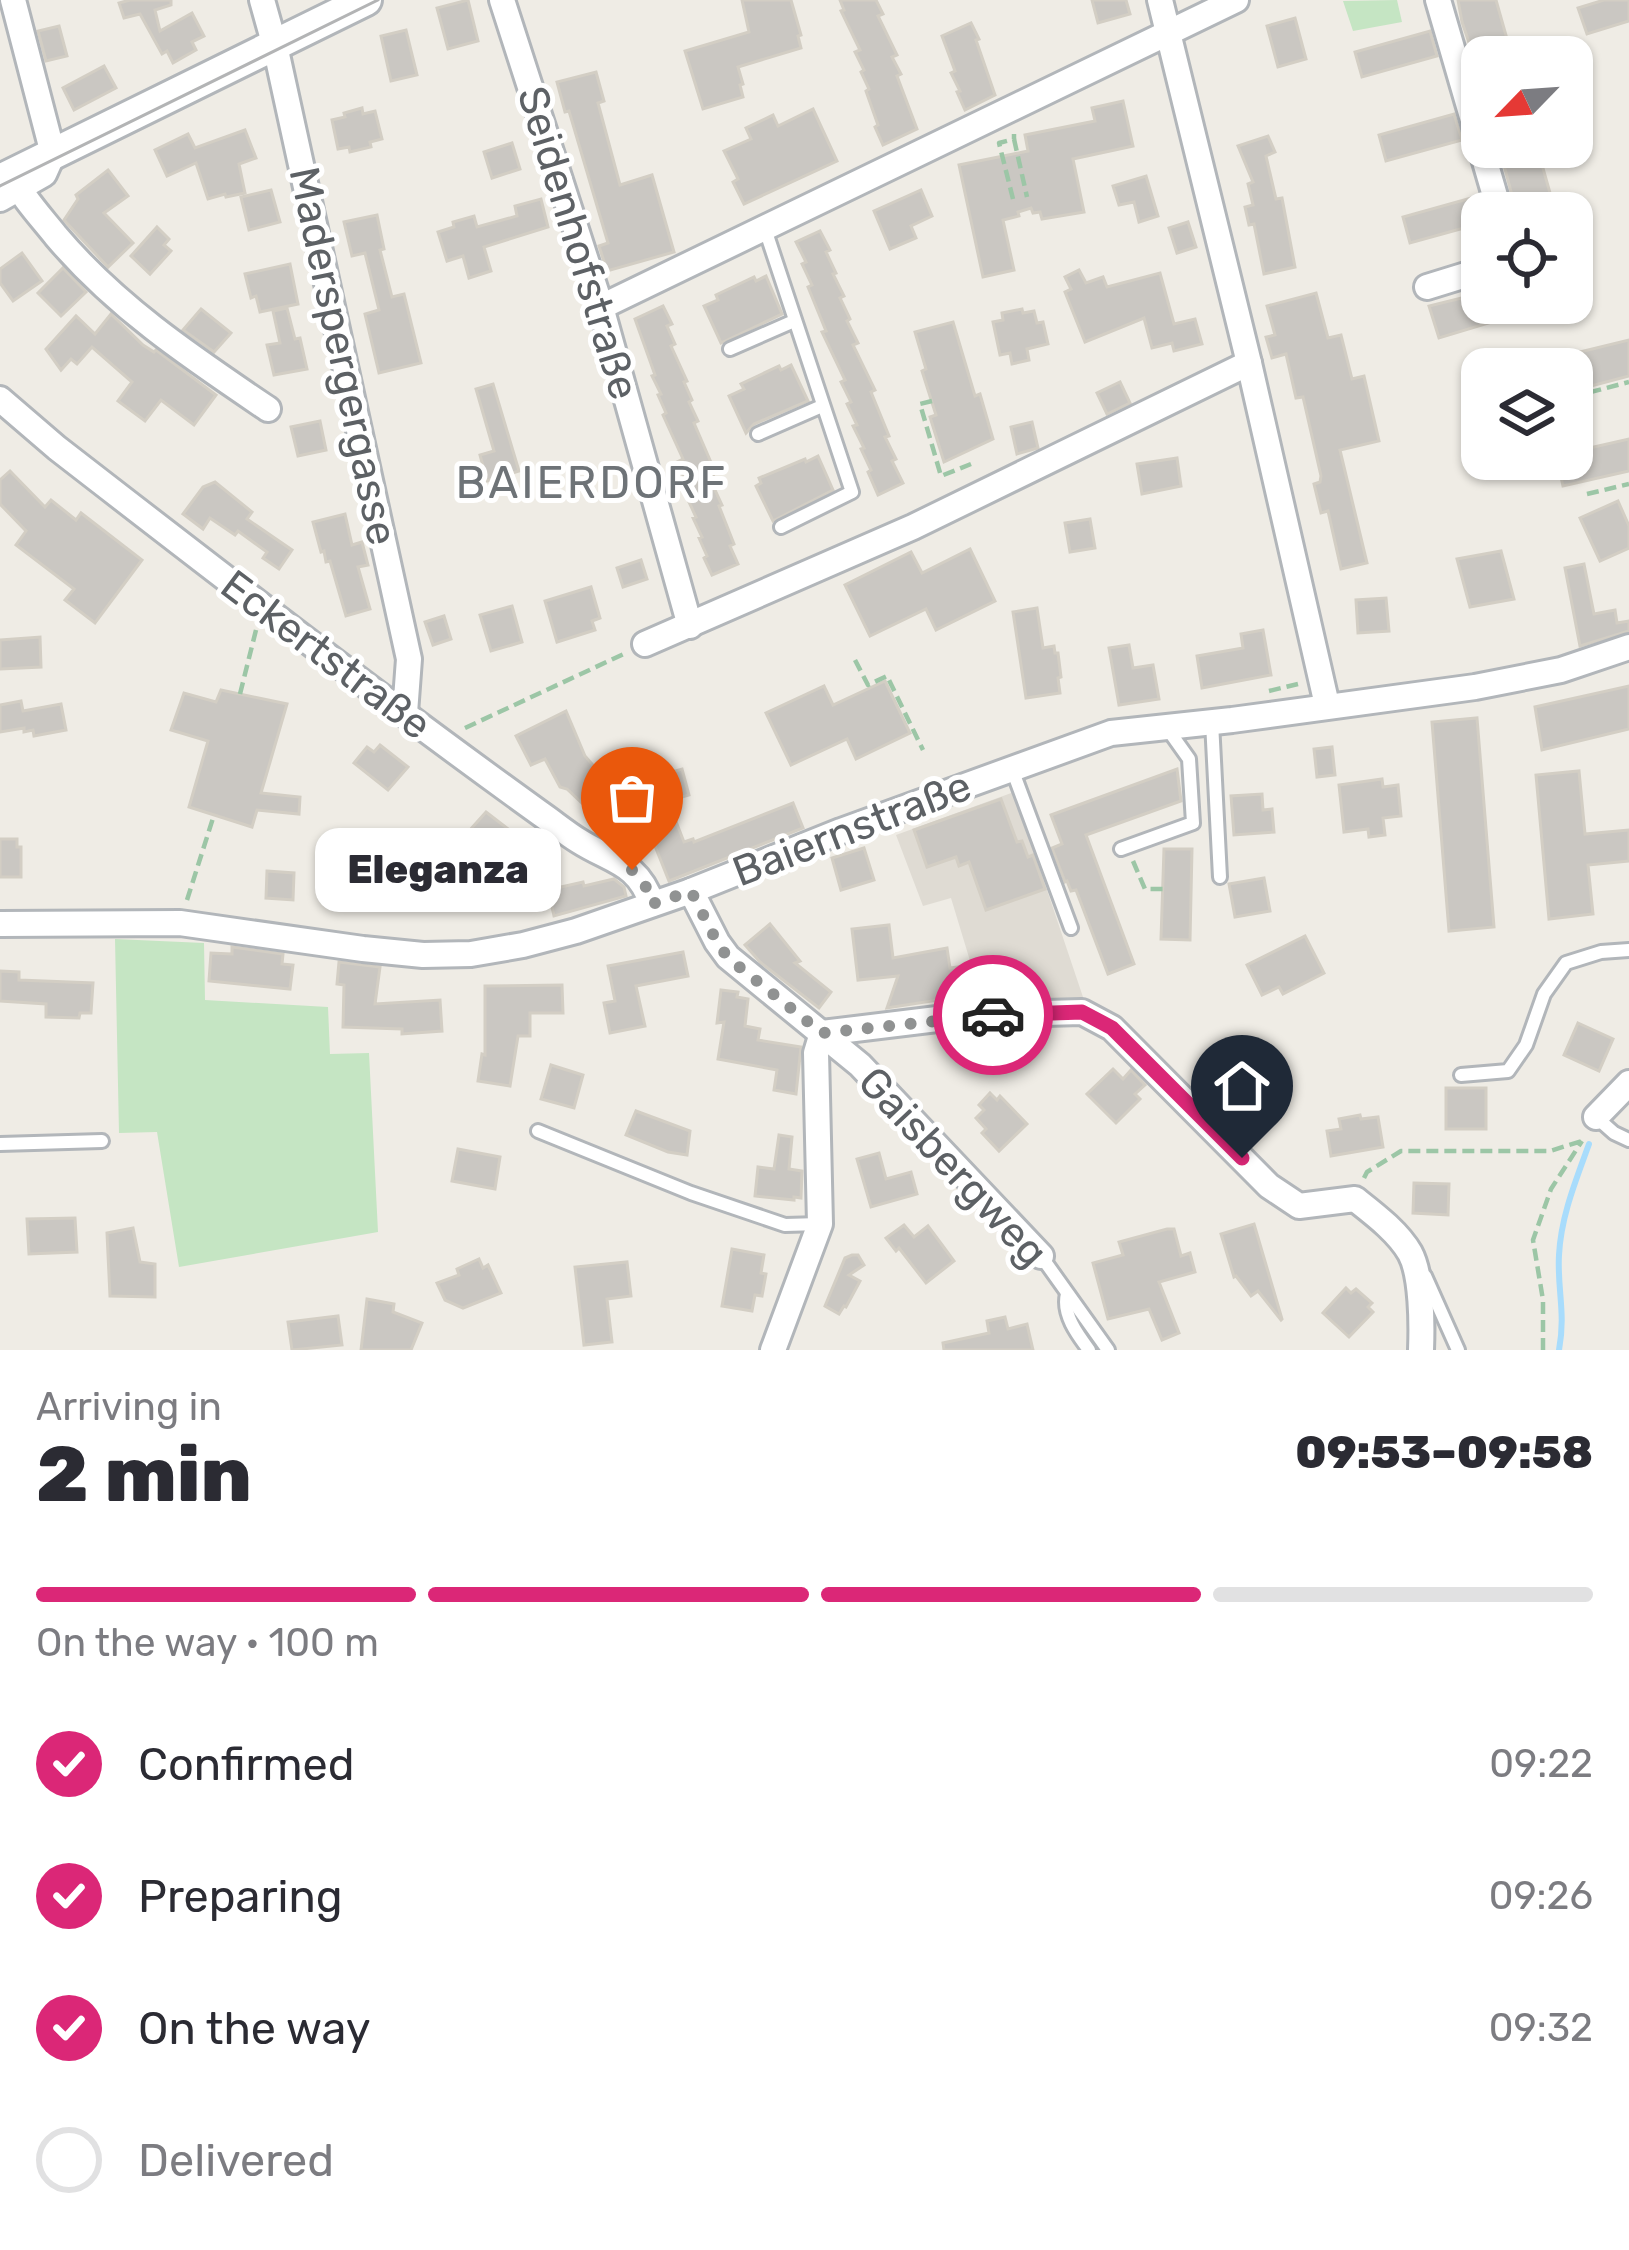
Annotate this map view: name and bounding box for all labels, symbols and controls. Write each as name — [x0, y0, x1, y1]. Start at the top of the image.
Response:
north arrow — [1461, 36, 1593, 168]
map controls — [1461, 36, 1593, 480]
street label: Seidenhofstraße — [507, 81, 649, 405]
street label: Maderspergergasse — [278, 162, 408, 550]
button: locate — [1461, 192, 1593, 324]
button: layers — [1461, 348, 1593, 480]
district label: BAIERDORF — [455, 456, 729, 509]
street label: Eckertstraße — [211, 560, 441, 750]
pin — [581, 747, 683, 870]
street label: Baiernstraße — [726, 761, 978, 897]
icon: bag — [599, 765, 665, 831]
callout: Eleganza — [314, 828, 560, 912]
text: Eleganza — [347, 847, 529, 893]
courier — [933, 955, 1053, 1075]
icon: car — [960, 982, 1026, 1048]
pin — [1191, 1035, 1293, 1158]
icon: home — [1209, 1053, 1275, 1119]
street label: Gaisbergweg — [848, 1057, 1058, 1277]
text: Arriving in — [36, 1384, 222, 1430]
text: 09:53–09:58 — [1295, 1426, 1593, 1479]
text: 2 min — [36, 1428, 252, 1521]
text: On the way · 100 m — [36, 1620, 379, 1666]
icon: check — [36, 1731, 102, 1797]
text: Confirmed — [138, 1738, 355, 1791]
text: 09:22 — [1489, 1741, 1593, 1787]
icon: check — [36, 1863, 102, 1929]
text: Preparing — [138, 1870, 343, 1923]
text: 09:26 — [1489, 1873, 1593, 1919]
icon: check — [36, 1995, 102, 2061]
text: On the way — [138, 2002, 371, 2055]
text: 09:32 — [1489, 2005, 1593, 2051]
text: Delivered — [138, 2134, 334, 2187]

